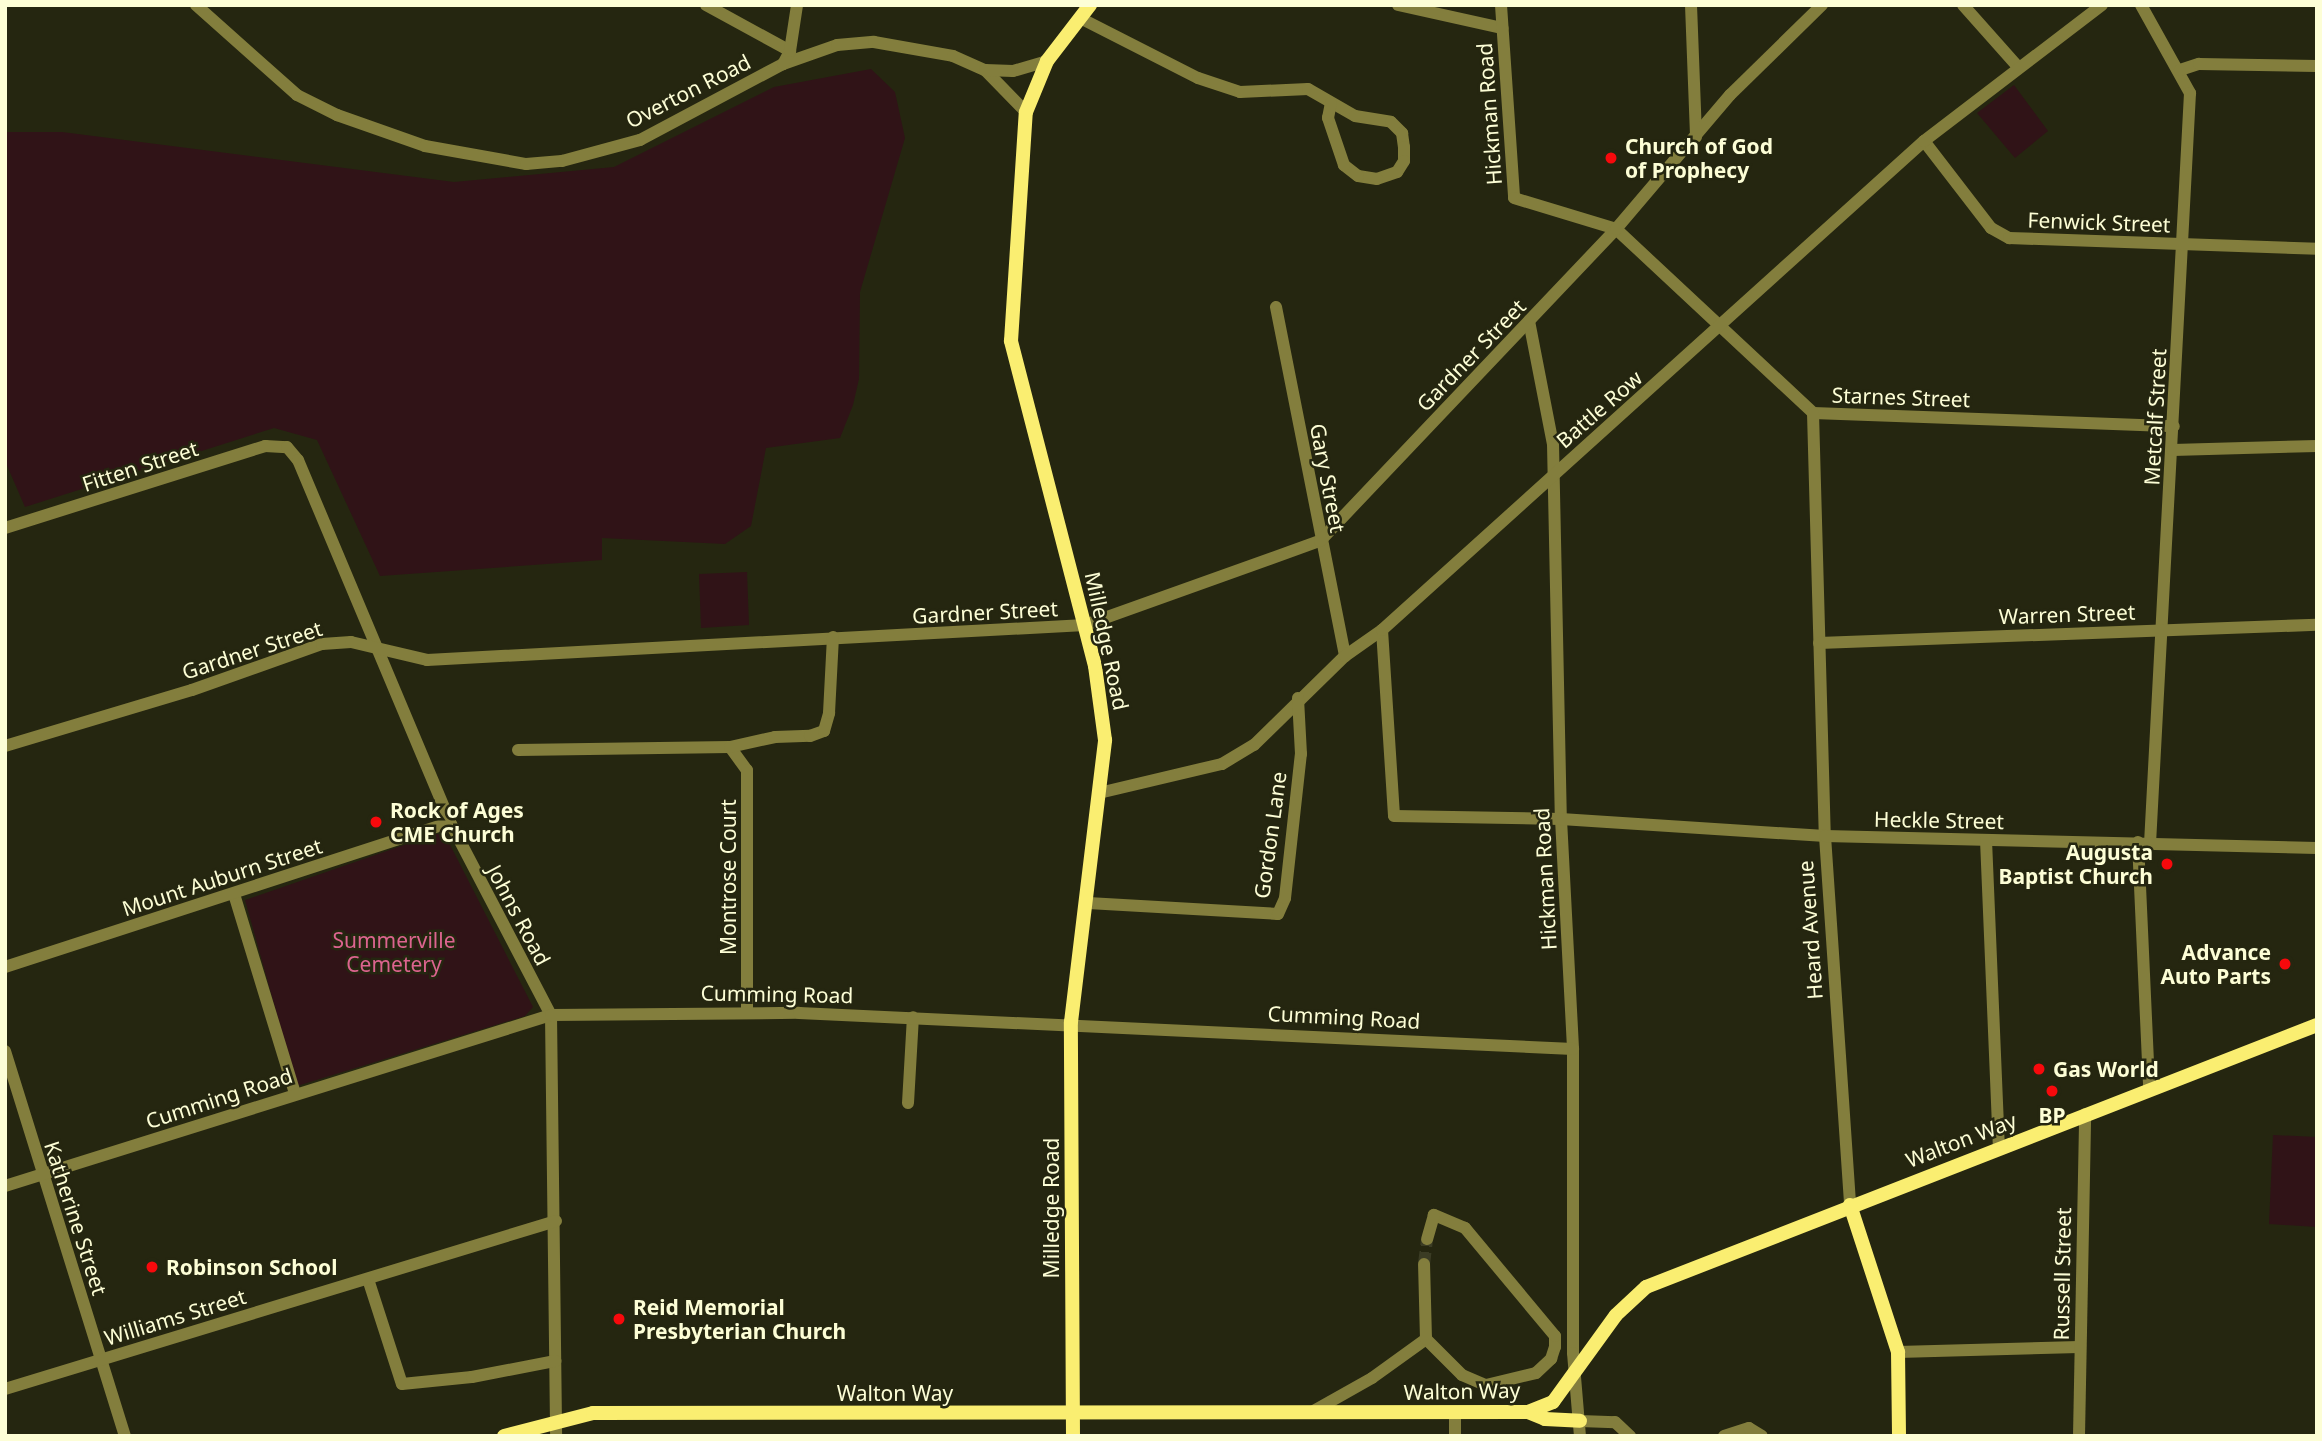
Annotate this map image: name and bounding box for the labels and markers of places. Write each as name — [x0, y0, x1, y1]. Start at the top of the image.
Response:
place label: Church of God of Prophecy — [1625, 133, 1773, 183]
marker: Church of God of Prophecy — [1603, 150, 1619, 166]
place label: Rock of Ages CME Church — [390, 797, 524, 847]
marker: Rock of Ages CME Church — [368, 814, 384, 830]
place label: Augusta Baptist Church — [1998, 839, 2153, 889]
marker: Augusta Baptist Church — [2159, 856, 2175, 872]
place label: Advance Auto Parts — [2160, 939, 2271, 989]
marker: Advance Auto Parts — [2277, 956, 2293, 972]
place label: Gas World — [2053, 1056, 2159, 1082]
marker: Gas World — [2031, 1061, 2047, 1077]
marker: BP — [2044, 1083, 2060, 1099]
place label: BP — [2038, 1102, 2066, 1128]
place label: Robinson School — [166, 1254, 337, 1280]
marker: Robinson School — [144, 1259, 160, 1275]
place label: Reid Memorial Presbyterian Church — [633, 1294, 846, 1344]
marker: Reid Memorial Presbyterian Church — [611, 1311, 627, 1327]

